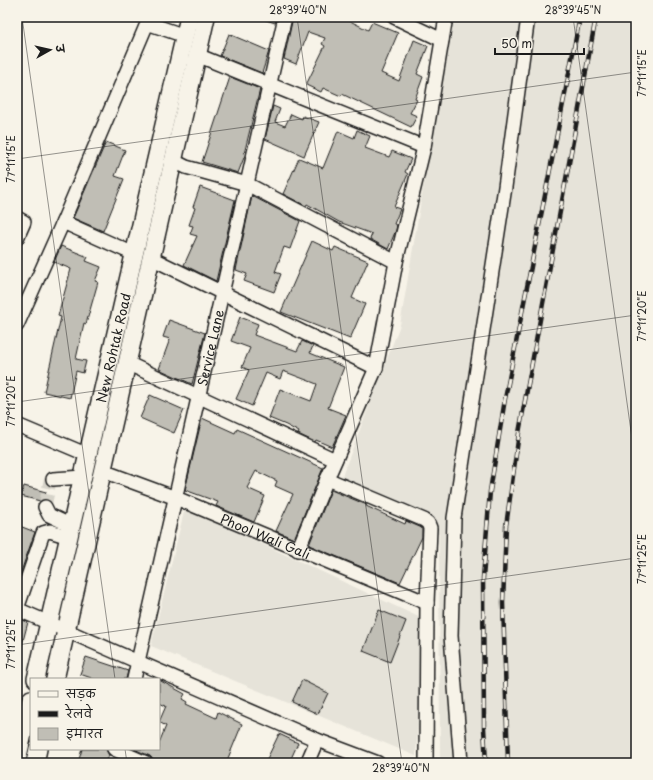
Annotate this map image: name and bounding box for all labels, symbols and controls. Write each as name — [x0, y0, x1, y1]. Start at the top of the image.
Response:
text: 28°39'40"N — [269, 2, 327, 17]
text: 28°39'45"N — [545, 2, 602, 17]
north arrow — [30, 30, 70, 70]
scale bar — [495, 30, 584, 56]
text: 50 m — [501, 34, 532, 52]
text: उ — [51, 43, 70, 55]
text: 77°11'15"E — [634, 49, 649, 97]
text: 77°11'15"E — [3, 135, 18, 183]
street label: New Rohtak Road — [91, 291, 134, 405]
text: 77°11'20"E — [634, 291, 649, 341]
street label: Service Lane — [192, 308, 228, 388]
text: 77°11'20"E — [3, 376, 18, 426]
street label: Phool Wali Gali — [218, 508, 314, 563]
text: 77°11'25"E — [634, 534, 649, 584]
text: 77°11'25"E — [3, 619, 18, 669]
legend — [30, 678, 160, 750]
text: सड़क — [65, 684, 97, 702]
text: रेलवे — [64, 703, 93, 722]
text: इमारत — [66, 724, 104, 742]
text: 28°39'40"N — [372, 760, 430, 775]

